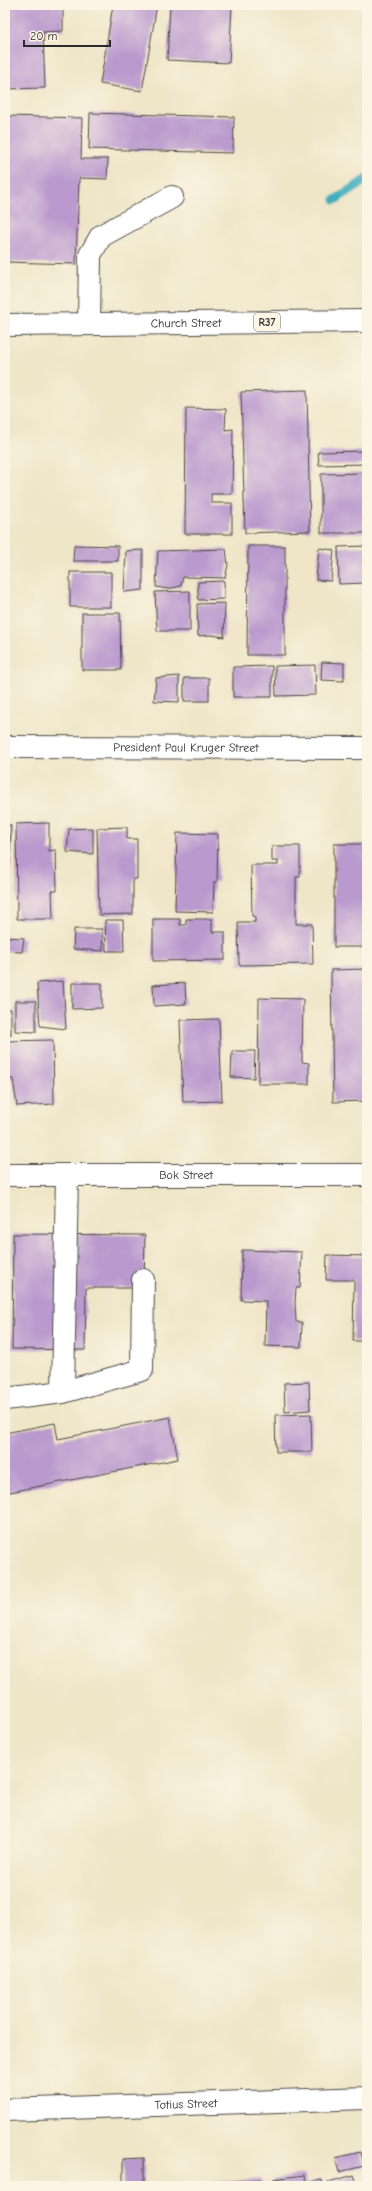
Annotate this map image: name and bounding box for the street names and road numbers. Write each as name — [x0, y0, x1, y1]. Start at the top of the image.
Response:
road number: R37 — [254, 313, 280, 331]
street label: Church Street — [151, 316, 222, 330]
street label: President Paul Kruger Street — [113, 740, 259, 755]
street label: Bok Street — [159, 1168, 213, 1182]
street label: Totius Street — [154, 2096, 218, 2112]

